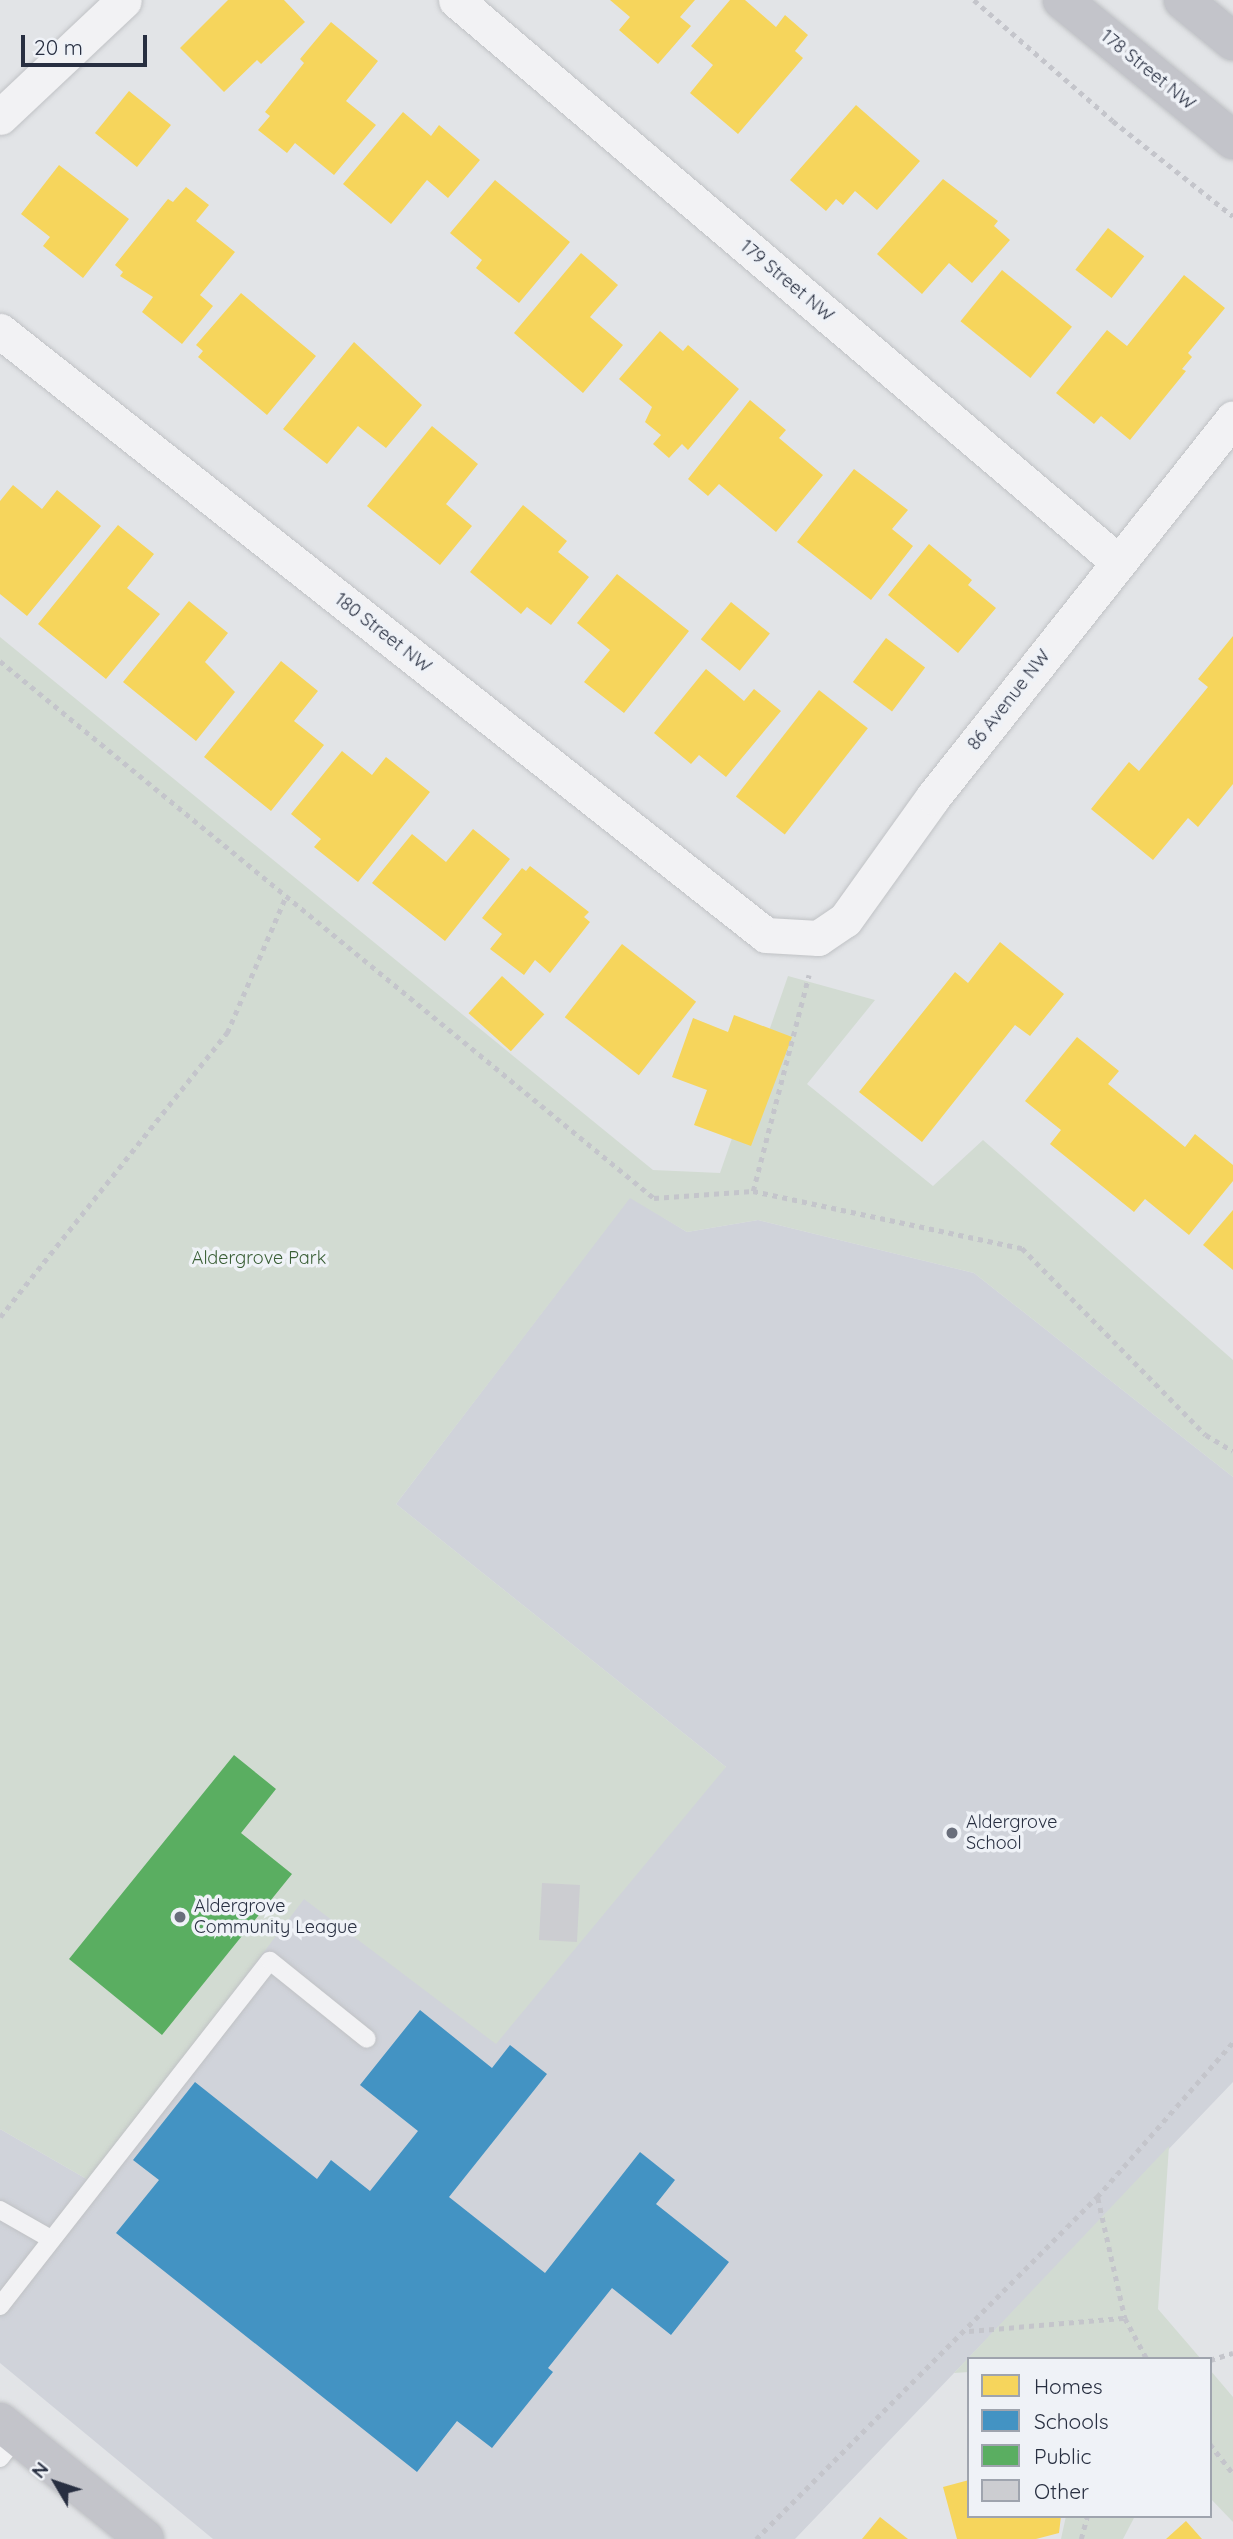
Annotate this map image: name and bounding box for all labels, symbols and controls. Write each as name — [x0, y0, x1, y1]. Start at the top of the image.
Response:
scale bar — [24, 21, 150, 65]
street label: 178 Street NW — [1096, 25, 1200, 115]
text: 20 m — [34, 34, 83, 60]
street label: 179 Street NW — [736, 236, 838, 326]
street label: 180 Street NW — [330, 589, 436, 677]
street label: 86 Avenue NW — [963, 646, 1055, 754]
park label: Aldergrove Park — [192, 1247, 326, 1269]
place label: Aldergrove School — [966, 1812, 1057, 1854]
marker: Aldergrove School — [944, 1825, 960, 1841]
place label: Aldergrove Community League — [194, 1896, 357, 1938]
marker: Aldergrove Community League — [172, 1909, 188, 1925]
legend — [967, 2357, 1212, 2518]
text: Homes — [1034, 2373, 1103, 2399]
text: Schools — [1034, 2408, 1109, 2434]
text: Public — [1034, 2443, 1091, 2469]
north arrow — [21, 2448, 91, 2518]
text: N — [26, 2457, 53, 2483]
text: Other — [1034, 2478, 1089, 2504]

